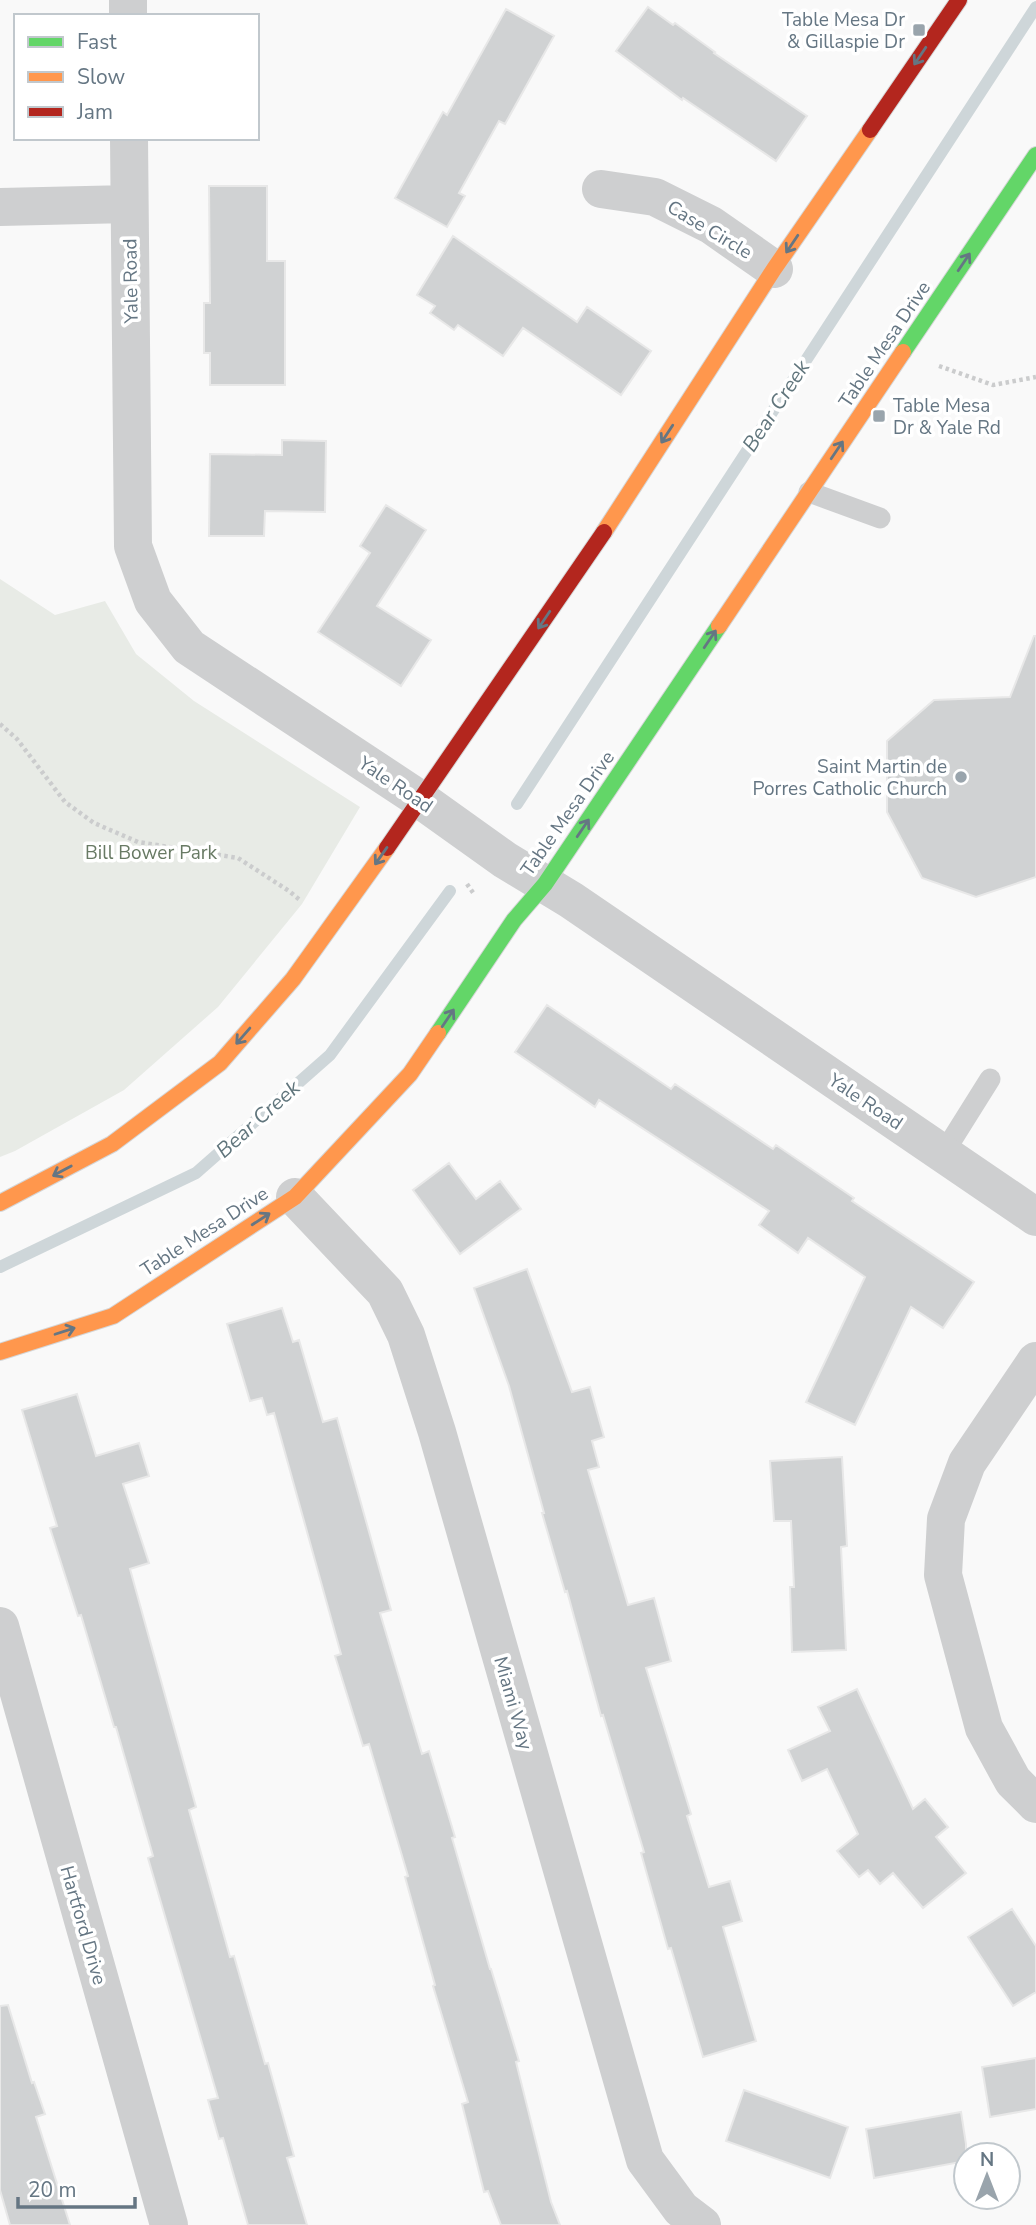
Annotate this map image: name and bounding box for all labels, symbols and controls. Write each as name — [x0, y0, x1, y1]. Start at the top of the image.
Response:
place label: Table Mesa Dr & Gillaspie Dr — [782, 7, 905, 55]
legend — [14, 14, 259, 140]
marker: Table Mesa Dr & Gillaspie Dr — [911, 22, 927, 38]
text: Fast — [77, 28, 117, 56]
one-way arrow — [913, 46, 927, 65]
text: Slow — [77, 63, 126, 91]
text: Jam — [76, 98, 113, 126]
street label: Case Circle — [662, 194, 757, 265]
one-way arrow — [784, 234, 799, 253]
street label: Yale Road — [117, 238, 145, 325]
one-way arrow — [958, 252, 972, 272]
street label: Table Mesa Drive — [833, 276, 937, 413]
water label: Bear Creek — [736, 354, 816, 457]
place label: Table Mesa Dr & Yale Rd — [893, 393, 1001, 441]
marker: Table Mesa Dr & Yale Rd — [871, 408, 887, 424]
one-way arrow — [660, 424, 674, 444]
one-way arrow — [830, 441, 844, 460]
one-way arrow — [537, 610, 551, 629]
one-way arrow — [703, 630, 717, 649]
street label: Table Mesa Drive — [515, 746, 621, 881]
street label: Yale Road — [352, 750, 438, 819]
place label: Saint Martin de Porres Catholic Church — [752, 754, 947, 802]
marker: Saint Martin de Porres Catholic Church — [953, 769, 969, 785]
one-way arrow — [576, 818, 590, 838]
park label: Bill Bower Park — [85, 840, 218, 866]
one-way arrow — [374, 846, 388, 865]
one-way arrow — [441, 1009, 455, 1028]
one-way arrow — [235, 1027, 251, 1045]
street label: Yale Road — [822, 1067, 908, 1136]
water label: Bear Creek — [210, 1074, 306, 1164]
one-way arrow — [52, 1164, 72, 1178]
street label: Table Mesa Drive — [136, 1181, 273, 1283]
one-way arrow — [251, 1212, 271, 1226]
one-way arrow — [54, 1324, 76, 1337]
street label: Miami Way — [487, 1654, 539, 1753]
street label: Hartford Drive — [54, 1863, 112, 1988]
north arrow — [952, 2141, 1022, 2211]
text: N — [980, 2147, 994, 2173]
scale bar — [18, 2166, 135, 2210]
text: 20 m — [28, 2176, 77, 2204]

